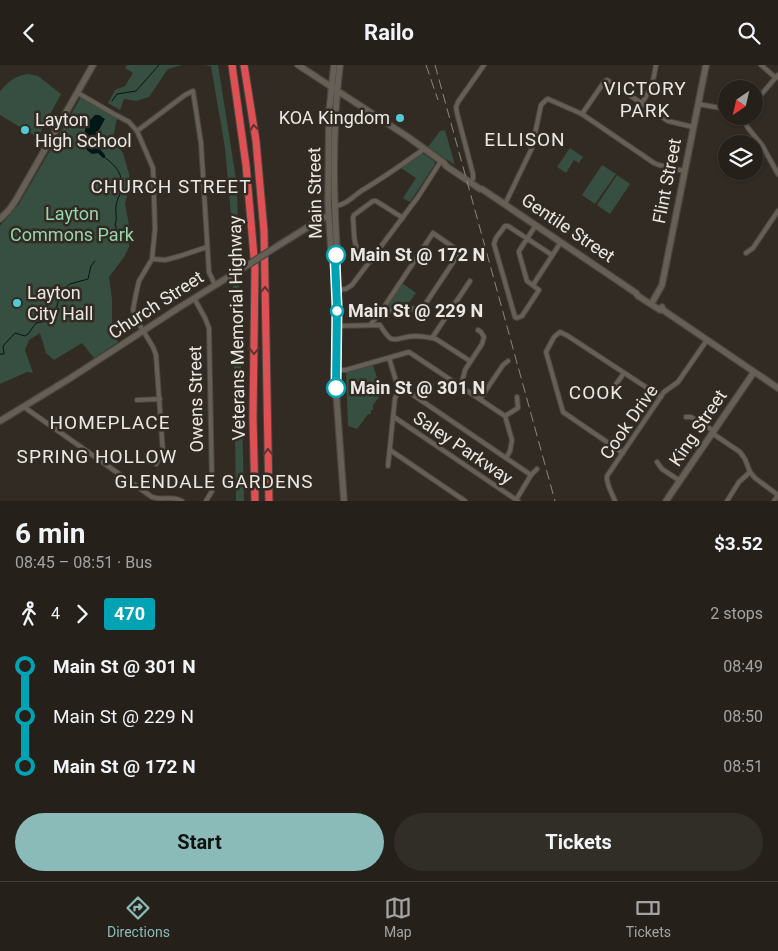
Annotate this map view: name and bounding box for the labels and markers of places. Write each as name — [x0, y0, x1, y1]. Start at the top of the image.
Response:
place label: KOA Kingdom — [279, 107, 390, 128]
place label: Layton High School — [35, 109, 132, 151]
marker: KOA Kingdom — [394, 112, 406, 124]
marker: Layton High School — [19, 124, 31, 136]
place label: Main St @ 172 N — [350, 244, 485, 265]
marker: Main St @ 172 N — [326, 245, 346, 265]
place label: Layton City Hall — [27, 282, 93, 324]
marker: Layton City Hall — [11, 297, 23, 309]
place label: Main St @ 229 N — [348, 300, 483, 321]
marker: Main St @ 229 N — [330, 304, 344, 318]
place label: Main St @ 301 N — [350, 377, 485, 398]
marker: Main St @ 301 N — [326, 378, 346, 398]

